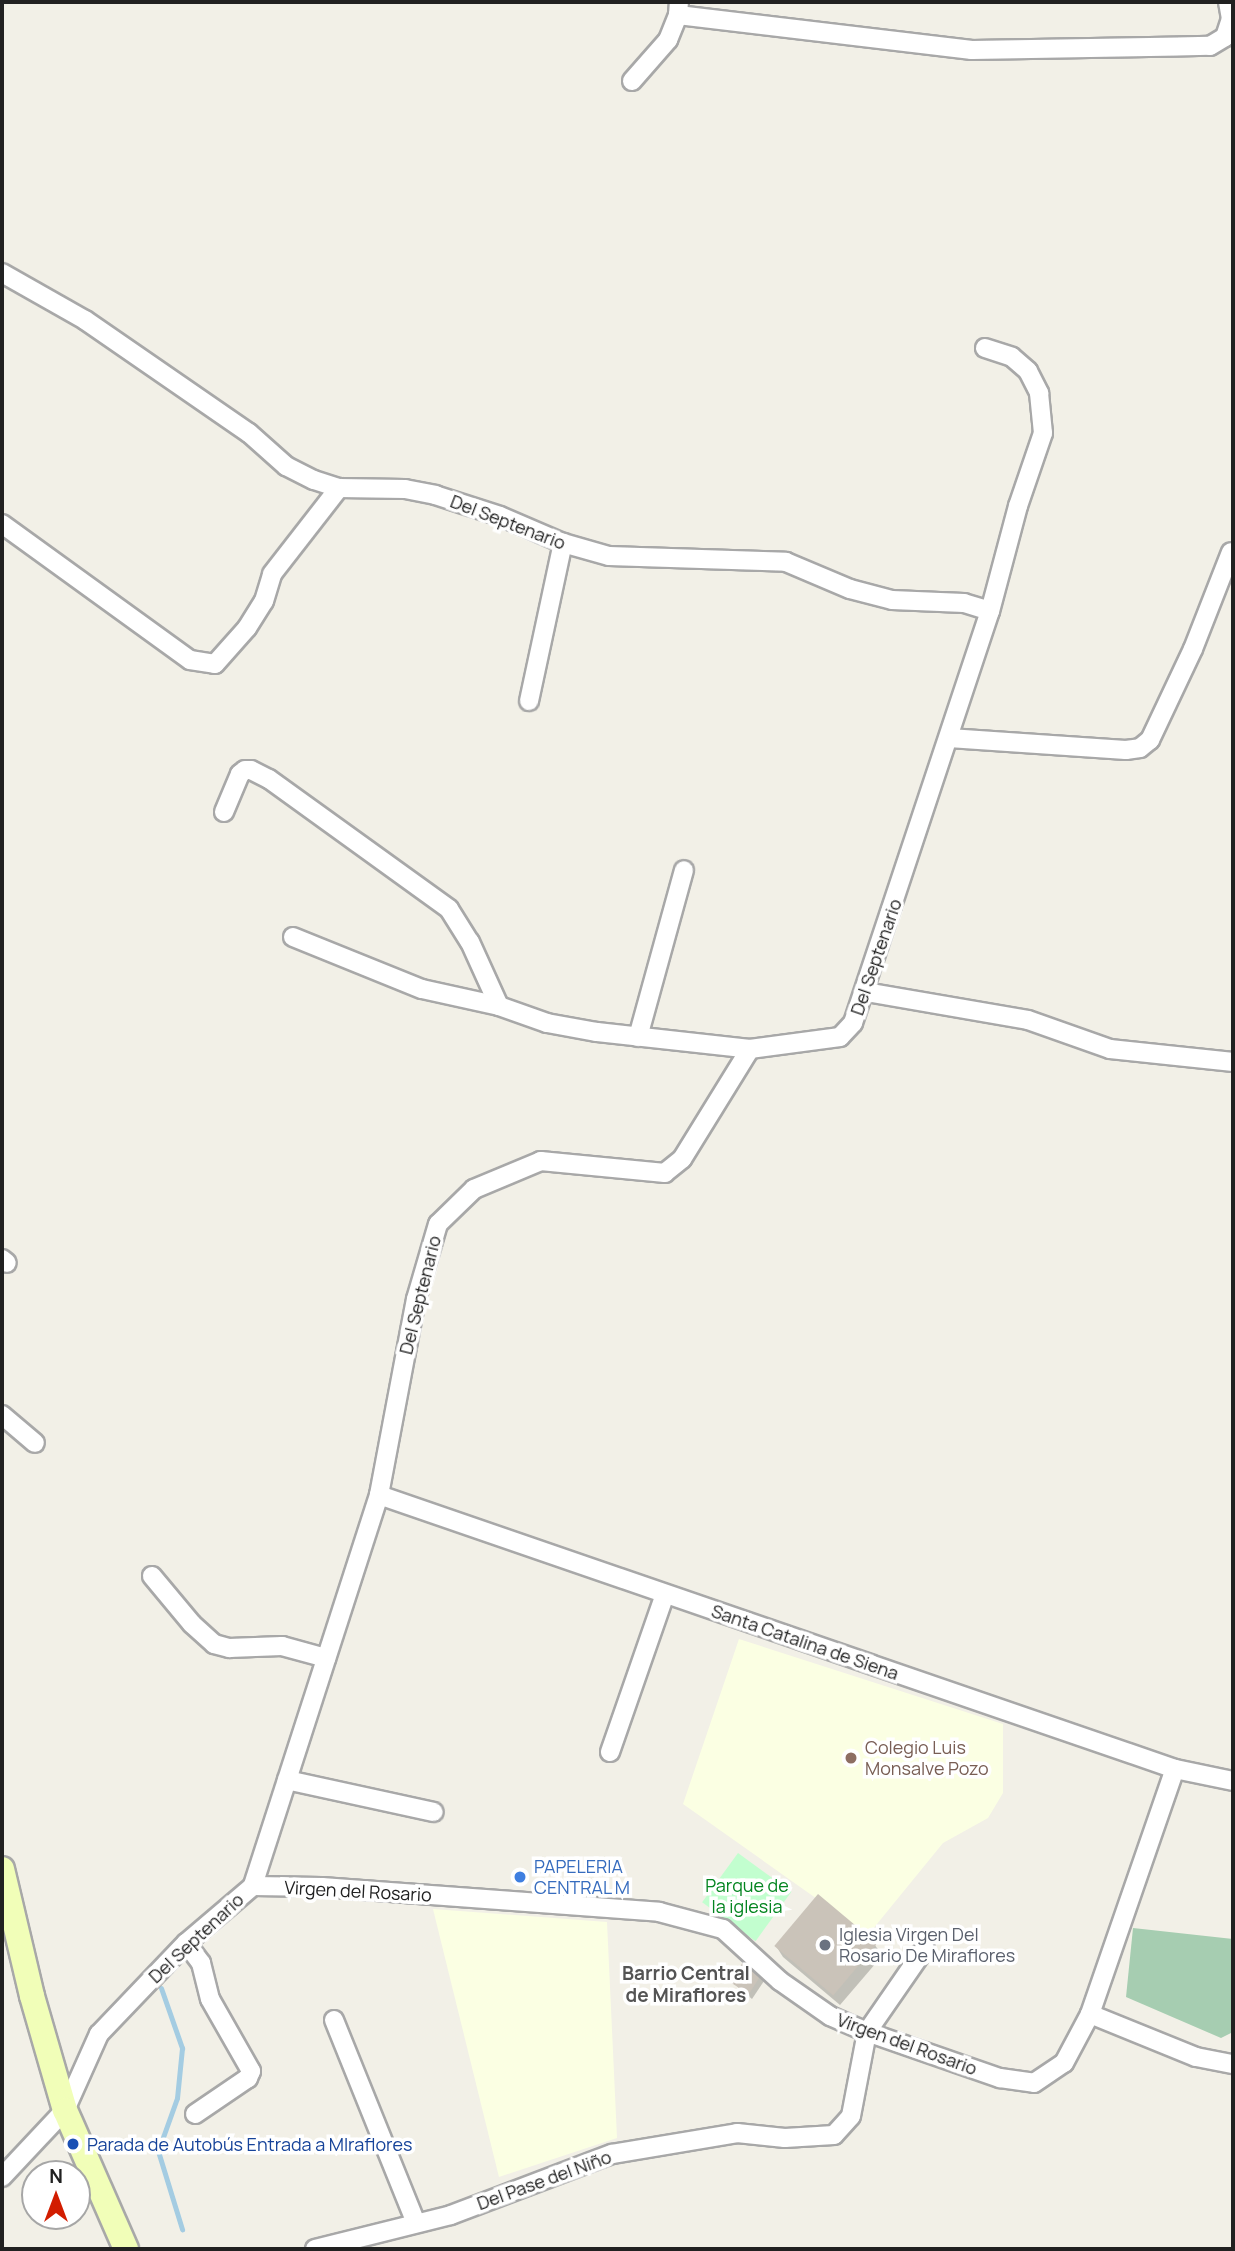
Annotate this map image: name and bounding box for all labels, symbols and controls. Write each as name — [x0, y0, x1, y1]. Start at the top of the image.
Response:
street label: Del Septenario — [447, 490, 569, 554]
street label: Del Septenario — [846, 896, 906, 1018]
street label: Del Septenario — [395, 1233, 445, 1357]
street label: Santa Catalina de Siena — [709, 1600, 901, 1684]
place label: Colegio Luis Monsalve Pozo — [865, 1737, 989, 1780]
marker: Colegio Luis Monsalve Pozo — [843, 1750, 859, 1766]
place label: PAPELERIA CENTRAL M — [534, 1856, 631, 1898]
marker: PAPELERIA CENTRAL M — [512, 1869, 528, 1885]
park label: Parque de la iglesia — [705, 1875, 789, 1918]
street label: Virgen del Rosario — [284, 1876, 432, 1906]
street label: Del Septenario — [144, 1889, 248, 1987]
place label: Iglesia Virgen Del Rosario De Miraflores — [839, 1924, 1015, 1966]
marker: Iglesia Virgen Del Rosario De Miraflores — [817, 1937, 833, 1953]
district label: Barrio Central de Miraflores — [622, 1963, 750, 2007]
street label: Virgen del Rosario — [834, 2009, 980, 2079]
place label: Parada de Autobús Entrada a MIraflores — [87, 2133, 412, 2155]
marker: Parada de Autobús Entrada a MIraflores — [65, 2136, 81, 2152]
street label: Del Pase del Niño — [474, 2146, 614, 2214]
north arrow — [21, 2160, 91, 2230]
text: N — [49, 2163, 63, 2189]

